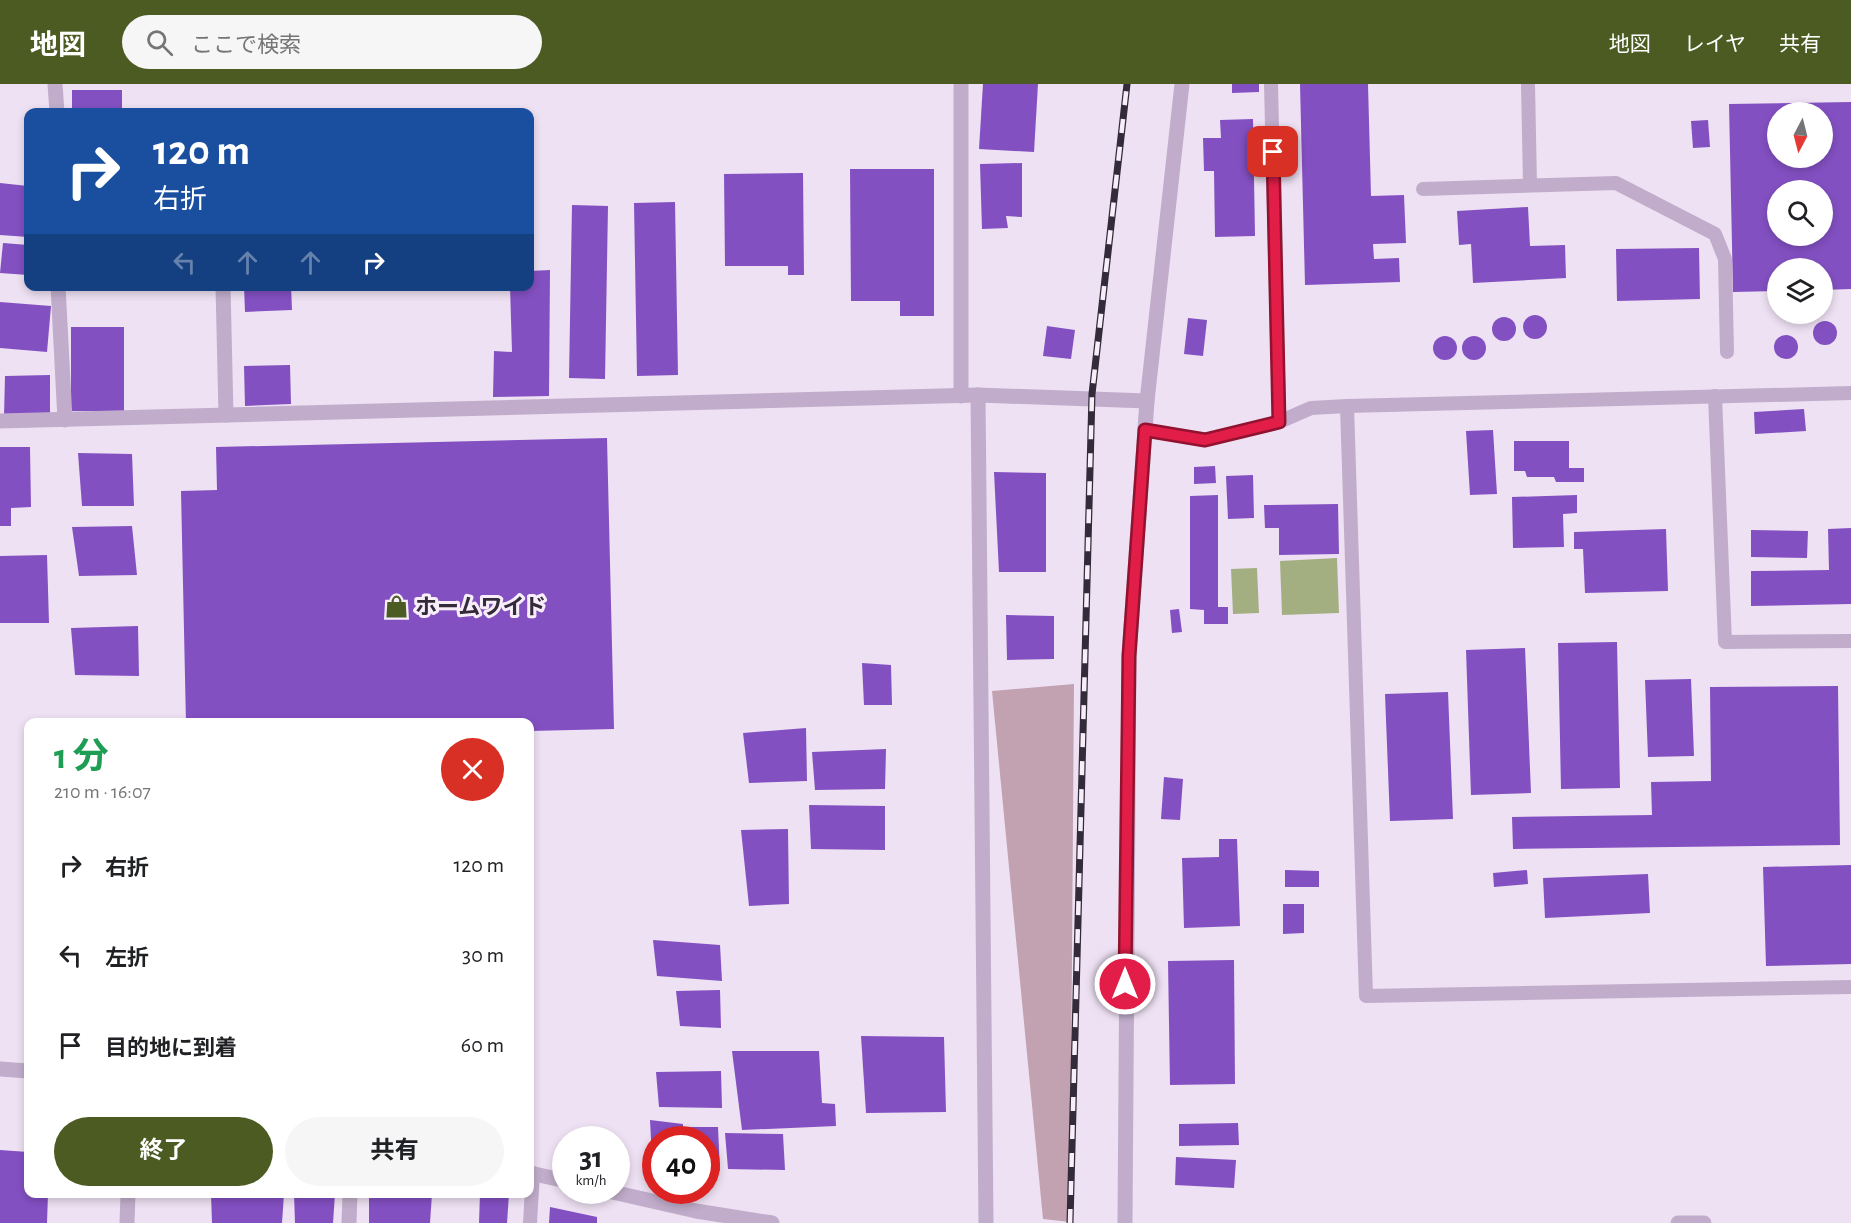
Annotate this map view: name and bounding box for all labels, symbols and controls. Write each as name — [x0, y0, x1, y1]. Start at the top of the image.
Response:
search box — [122, 15, 542, 69]
icon: search — [143, 26, 176, 59]
text: 地図 — [30, 32, 86, 60]
text: ここで検索 — [191, 34, 301, 56]
text: 地図 — [1609, 34, 1651, 55]
text: レイヤ — [1684, 34, 1746, 55]
text: 共有 — [1779, 34, 1821, 55]
north arrow — [1767, 102, 1833, 168]
map controls — [1767, 102, 1833, 324]
pin — [1247, 126, 1298, 177]
text: 120 m — [153, 130, 250, 172]
icon: right — [54, 132, 132, 210]
icon: arrive — [1256, 135, 1289, 168]
button: search — [1767, 180, 1833, 246]
text: 右折 — [153, 186, 207, 213]
icon: left — [168, 246, 201, 279]
icon: ahead — [231, 246, 264, 279]
icon: ahead — [294, 246, 327, 279]
icon: right — [357, 246, 390, 279]
button: layers — [1767, 258, 1833, 324]
shop icon: ホームワイド — [384, 594, 410, 620]
place label: ホームワイド — [415, 596, 546, 618]
button: close — [441, 738, 504, 801]
text: 1 分 — [54, 739, 108, 775]
text: 210 m · 16:07 — [54, 782, 151, 802]
icon: right — [54, 849, 87, 882]
text: 120 m — [454, 854, 504, 876]
text: 右折 — [105, 857, 149, 879]
icon: left — [54, 939, 87, 972]
text: 30 m — [462, 944, 504, 966]
text: 左折 — [105, 947, 149, 969]
position arrow — [1093, 952, 1157, 1016]
icon: arrive — [54, 1029, 87, 1062]
text: 60 m — [461, 1034, 504, 1056]
text: 目的地に到着 — [105, 1037, 237, 1059]
button: 終了 — [54, 1117, 273, 1186]
button: 共有 — [285, 1117, 504, 1186]
speed limit sign: 40 — [642, 1126, 720, 1204]
text: 31 — [579, 1143, 603, 1173]
text: km/h — [576, 1173, 606, 1188]

